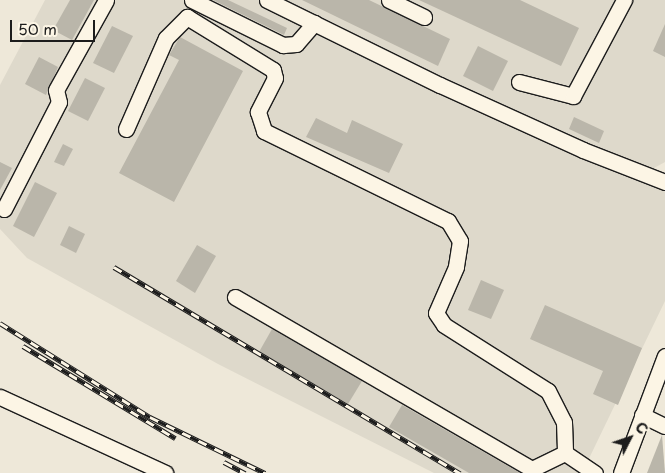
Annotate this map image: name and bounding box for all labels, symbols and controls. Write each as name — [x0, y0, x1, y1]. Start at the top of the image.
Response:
scale bar — [12, 10, 98, 42]
text: 50 m — [18, 17, 57, 40]
north arrow — [605, 413, 655, 463]
text: С — [630, 417, 653, 439]

